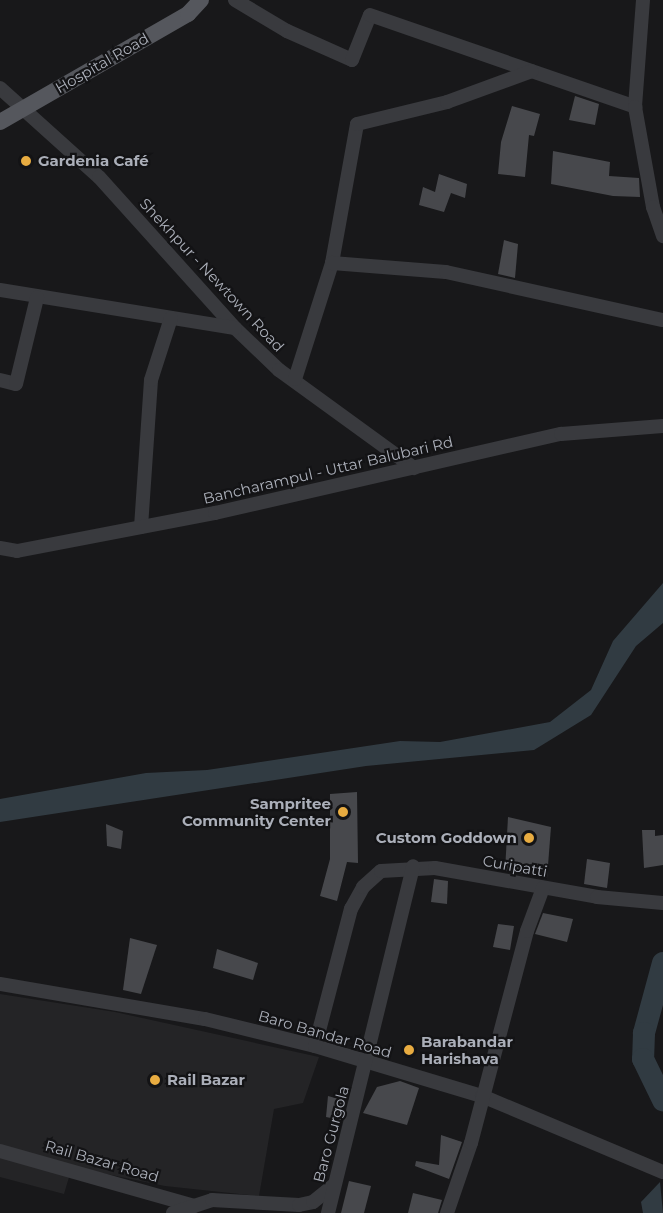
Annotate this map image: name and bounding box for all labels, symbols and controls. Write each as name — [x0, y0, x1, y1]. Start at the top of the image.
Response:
street label: Hospital Road — [52, 29, 152, 97]
place label: Gardenia Café — [38, 152, 149, 170]
marker: Gardenia Café — [19, 154, 33, 168]
street label: Shekhpur - Newtown Road — [136, 195, 288, 355]
street label: Bancharampul - Uttar Balubari Rd — [201, 432, 455, 508]
place label: Sampritee Community Center — [182, 794, 331, 829]
marker: Sampritee Community Center — [336, 805, 350, 819]
place label: Custom Goddown — [376, 829, 517, 847]
marker: Custom Goddown — [522, 831, 536, 845]
street label: Curipatti — [481, 851, 549, 881]
street label: Baro Bandar Road — [256, 1006, 394, 1062]
place label: Barabandar Harishava — [421, 1032, 513, 1067]
marker: Barabandar Harishava — [402, 1043, 416, 1057]
place label: Rail Bazar — [167, 1071, 245, 1089]
marker: Rail Bazar — [148, 1073, 162, 1087]
street label: Baro Gurgola — [309, 1084, 353, 1184]
street label: Rail Bazar Road — [43, 1136, 161, 1186]

